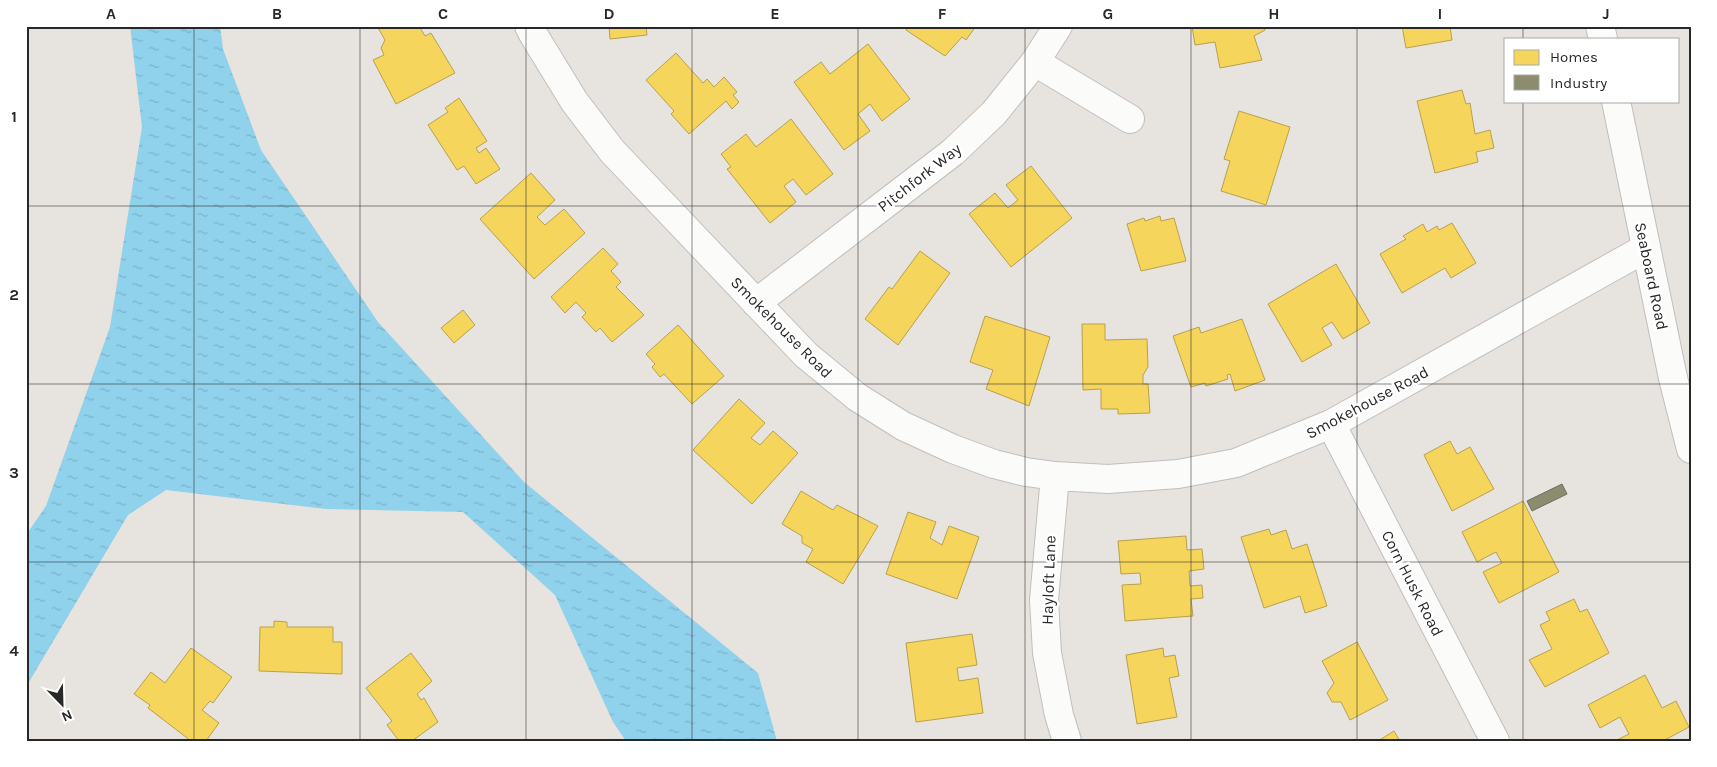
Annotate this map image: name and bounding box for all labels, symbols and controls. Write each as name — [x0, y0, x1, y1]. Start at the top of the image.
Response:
text: A — [106, 4, 116, 23]
text: B — [272, 4, 282, 23]
text: C — [438, 4, 448, 23]
text: D — [604, 4, 615, 23]
text: E — [770, 4, 780, 23]
text: F — [938, 4, 947, 23]
text: G — [1103, 4, 1113, 23]
text: H — [1268, 4, 1280, 23]
text: I — [1438, 4, 1442, 23]
text: J — [1602, 4, 1610, 23]
legend — [1504, 38, 1680, 102]
text: Homes — [1550, 48, 1598, 66]
text: Industry — [1550, 74, 1607, 92]
text: 1 — [11, 107, 17, 126]
street label: Pitchfork Way — [874, 139, 965, 216]
street label: Seaboard Road — [1631, 221, 1672, 332]
street label: Smokehouse Road — [727, 273, 836, 382]
text: 2 — [9, 285, 19, 304]
street label: Smokehouse Road — [1303, 362, 1432, 443]
text: 3 — [9, 463, 19, 482]
street label: Corn Husk Road — [1378, 527, 1447, 639]
street label: Hayloft Lane — [1037, 535, 1060, 625]
text: 4 — [9, 641, 19, 660]
north arrow — [38, 680, 88, 730]
text: N — [59, 706, 75, 725]

